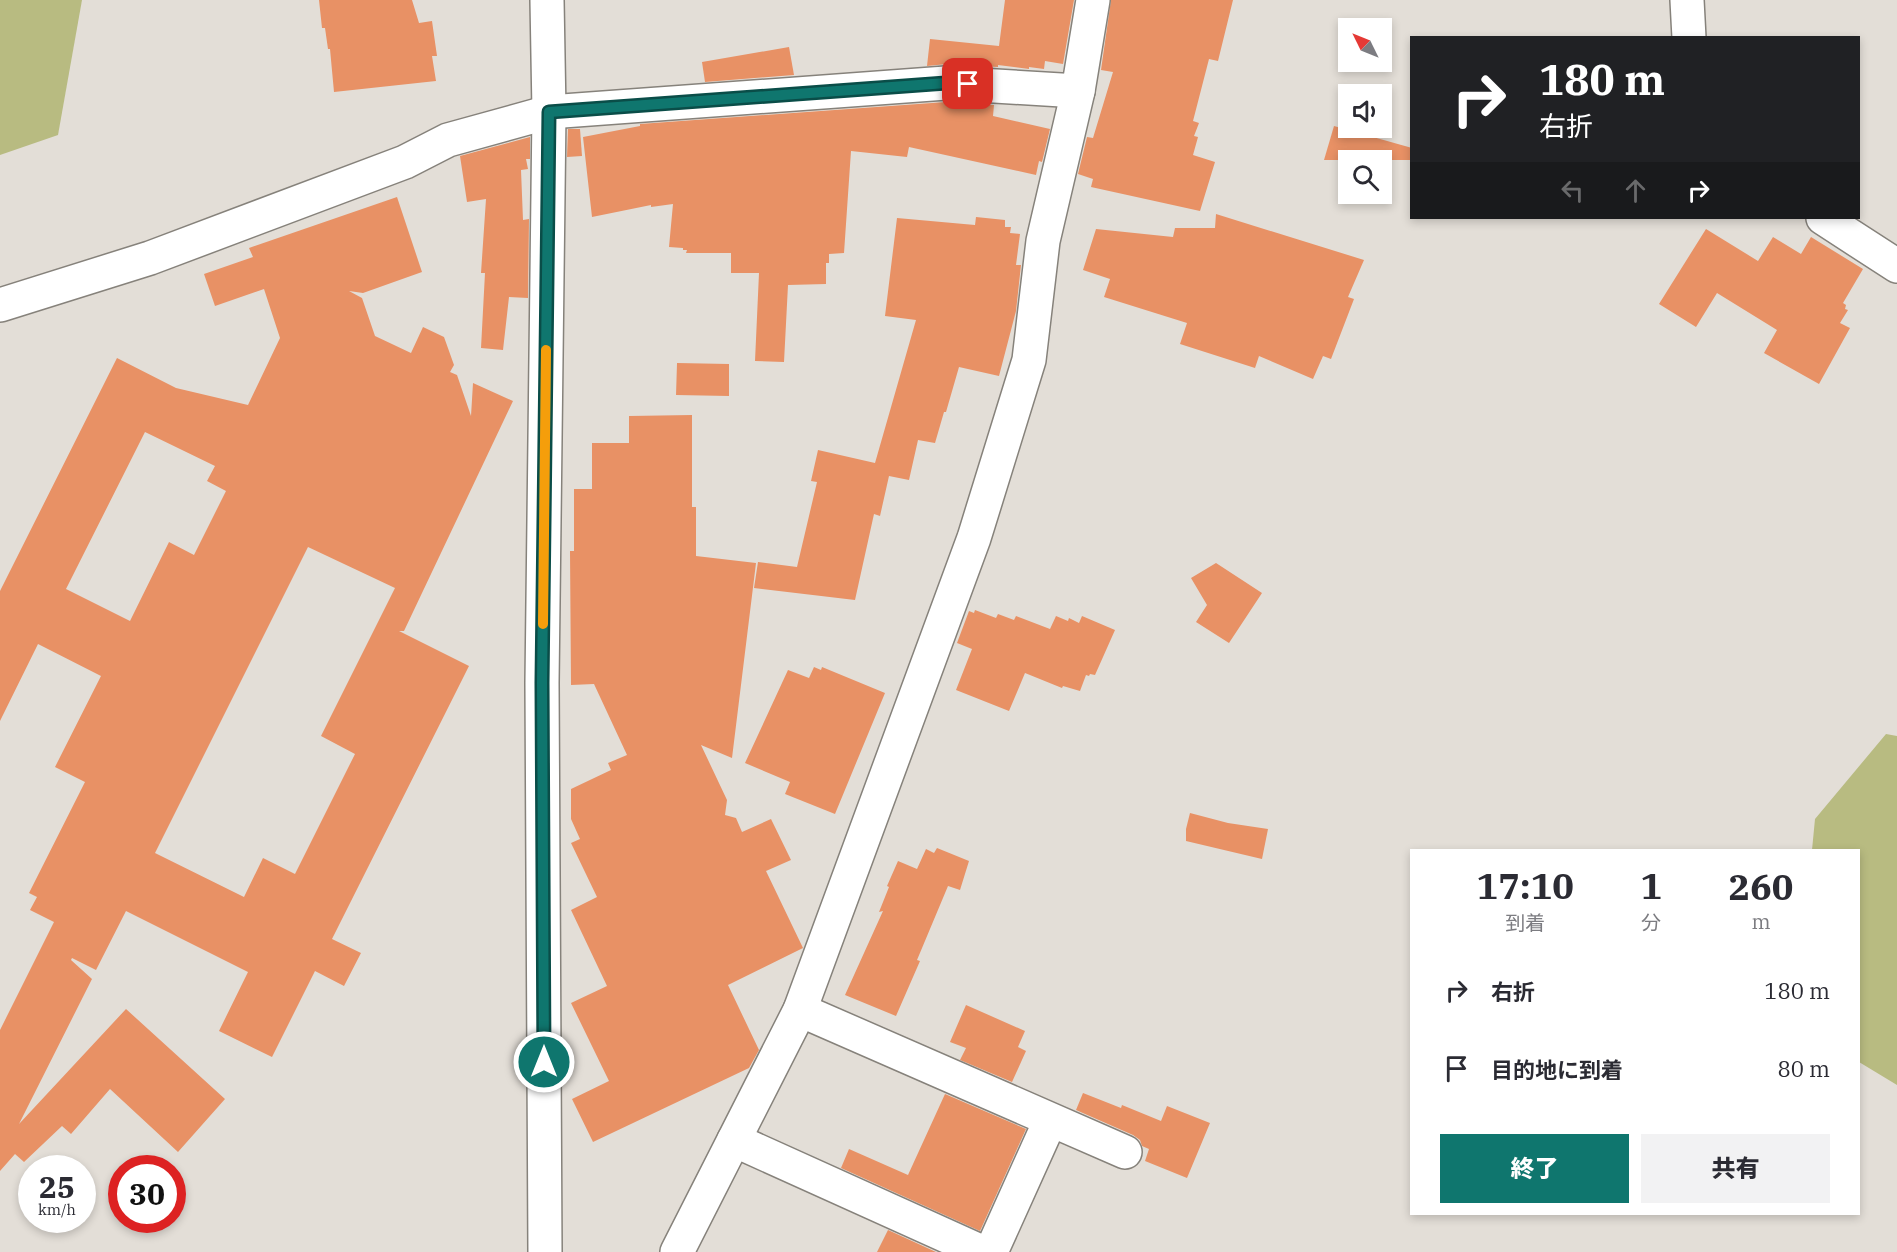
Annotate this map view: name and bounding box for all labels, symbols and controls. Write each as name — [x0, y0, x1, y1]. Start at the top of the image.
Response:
north arrow — [1338, 18, 1392, 72]
map controls — [1338, 18, 1392, 204]
text: 180 m — [1539, 52, 1665, 107]
pin — [942, 58, 993, 109]
icon: right — [1440, 60, 1518, 138]
icon: arrive — [951, 67, 984, 100]
button: sound — [1338, 84, 1392, 138]
text: 右折 — [1539, 108, 1593, 143]
button: search — [1338, 150, 1392, 204]
icon: left — [1556, 174, 1589, 207]
icon: ahead — [1619, 174, 1652, 207]
icon: right — [1682, 174, 1715, 207]
text: 17:10 — [1477, 862, 1574, 909]
text: 1 — [1640, 862, 1662, 909]
text: 260 — [1729, 863, 1793, 910]
text: m — [1751, 908, 1771, 935]
text: 到着 — [1505, 909, 1545, 936]
text: 分 — [1641, 909, 1661, 936]
icon: right — [1440, 974, 1473, 1007]
text: 180 m — [1764, 976, 1830, 1005]
text: 右折 — [1491, 977, 1535, 1006]
position arrow — [512, 1030, 576, 1094]
icon: arrive — [1440, 1052, 1473, 1085]
text: 80 m — [1778, 1054, 1830, 1083]
text: 目的地に到着 — [1491, 1055, 1623, 1084]
button: 終了 — [1440, 1134, 1629, 1203]
button: 共有 — [1641, 1134, 1830, 1203]
speed limit sign: 30 — [108, 1155, 186, 1233]
text: 25 — [39, 1167, 75, 1206]
text: km/h — [38, 1200, 76, 1219]

